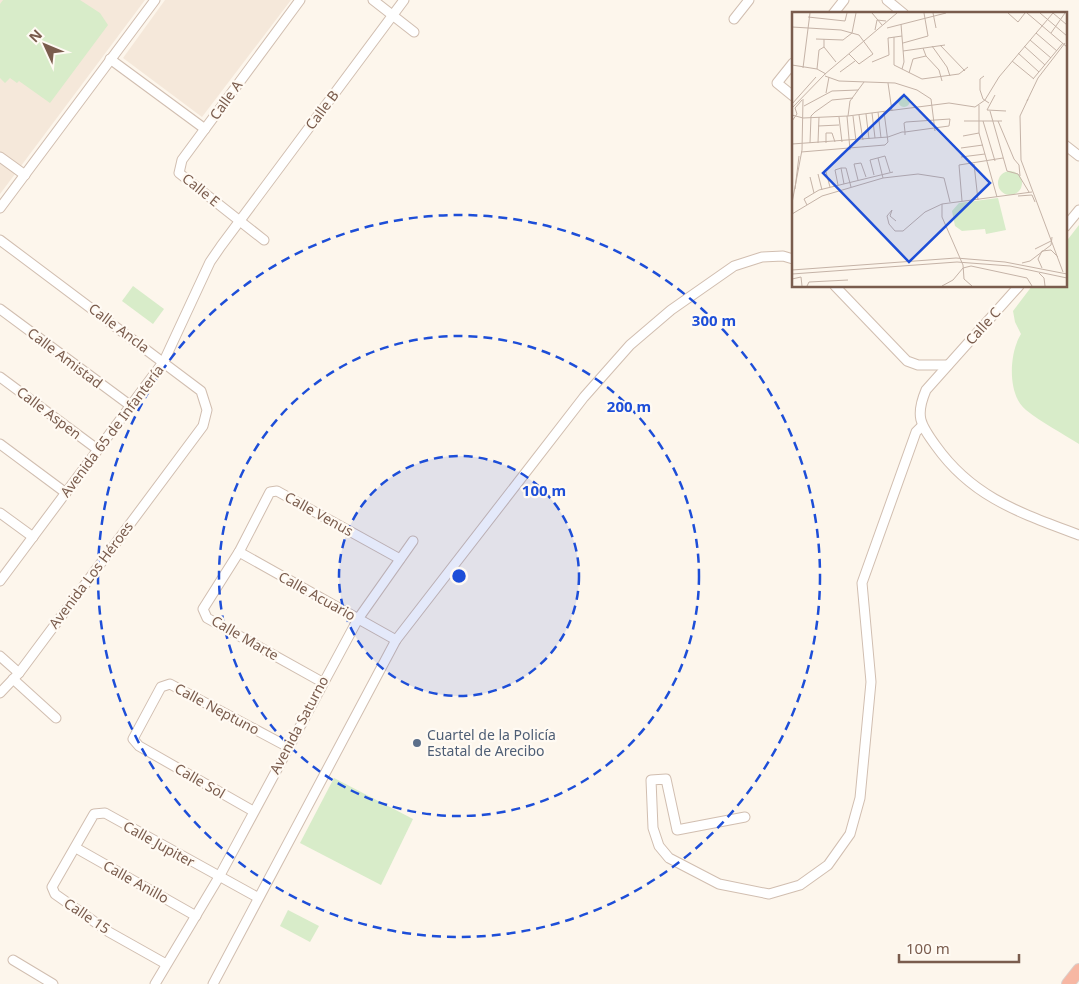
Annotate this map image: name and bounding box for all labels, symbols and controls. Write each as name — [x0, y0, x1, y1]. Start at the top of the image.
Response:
inset map — [792, 12, 1066, 288]
north arrow — [20, 20, 70, 70]
text: N — [24, 25, 46, 46]
street label: Calle A — [205, 76, 246, 123]
street label: Calle B — [301, 86, 343, 133]
street label: Calle E — [179, 169, 224, 211]
street label: Calle Ancla — [85, 299, 153, 357]
street label: Calle C — [961, 303, 1005, 348]
text: 300 m — [692, 310, 736, 330]
street label: Calle Amistad — [24, 323, 107, 392]
street label: Avenida 65 de Infantería — [56, 361, 168, 501]
street label: Calle Aspen — [13, 382, 85, 443]
text: 200 m — [607, 396, 651, 416]
text: 100 m — [522, 480, 566, 500]
street label: Calle Venus — [282, 487, 357, 540]
street label: Avenida Los Héroes — [44, 517, 137, 632]
street label: Calle Acuario — [275, 567, 359, 625]
centre of rings — [450, 567, 468, 585]
street label: Calle Marte — [208, 611, 282, 665]
street label: Avenida Saturno — [265, 672, 332, 777]
street label: Calle Neptuno — [172, 678, 263, 739]
place label: Cuartel de la Policía Estatal de Arecibo — [427, 725, 556, 760]
marker: Cuartel de la Policía Estatal de Arecibo — [411, 737, 423, 749]
street label: Calle Sol — [172, 759, 229, 803]
street label: Calle Jupiter — [120, 816, 199, 871]
street label: Calle Anillo — [100, 856, 172, 907]
street label: Calle 15 — [61, 893, 114, 938]
scale bar — [899, 932, 1019, 964]
text: 100 m — [906, 938, 950, 958]

